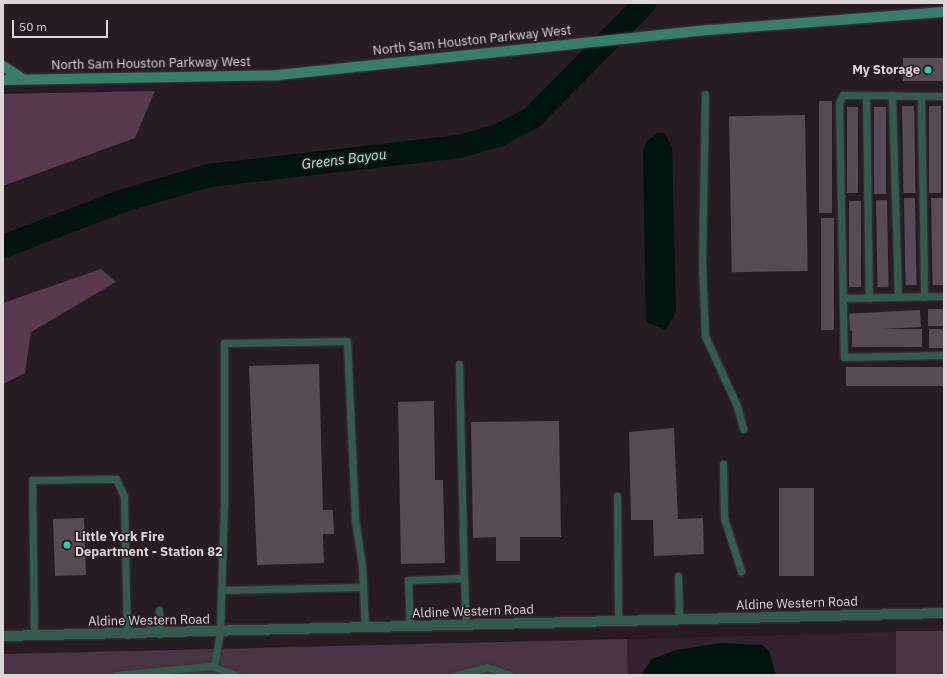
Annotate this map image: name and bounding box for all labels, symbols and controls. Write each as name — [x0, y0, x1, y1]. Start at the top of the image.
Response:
scale bar — [14, 12, 110, 38]
text: 50 m — [19, 19, 47, 34]
street label: North Sam Houston Parkway West — [372, 23, 572, 59]
street label: North Sam Houston Parkway West — [51, 54, 251, 74]
place label: My Storage — [852, 62, 920, 78]
marker: My Storage — [923, 65, 933, 75]
water label: Greens Bayou — [301, 145, 387, 173]
place label: Little York Fire Department - Station 82 — [75, 530, 223, 561]
marker: Little York Fire Department - Station 82 — [62, 540, 72, 550]
street label: Aldine Western Road — [736, 594, 858, 614]
street label: Aldine Western Road — [412, 602, 534, 622]
street label: Aldine Western Road — [88, 612, 210, 630]

